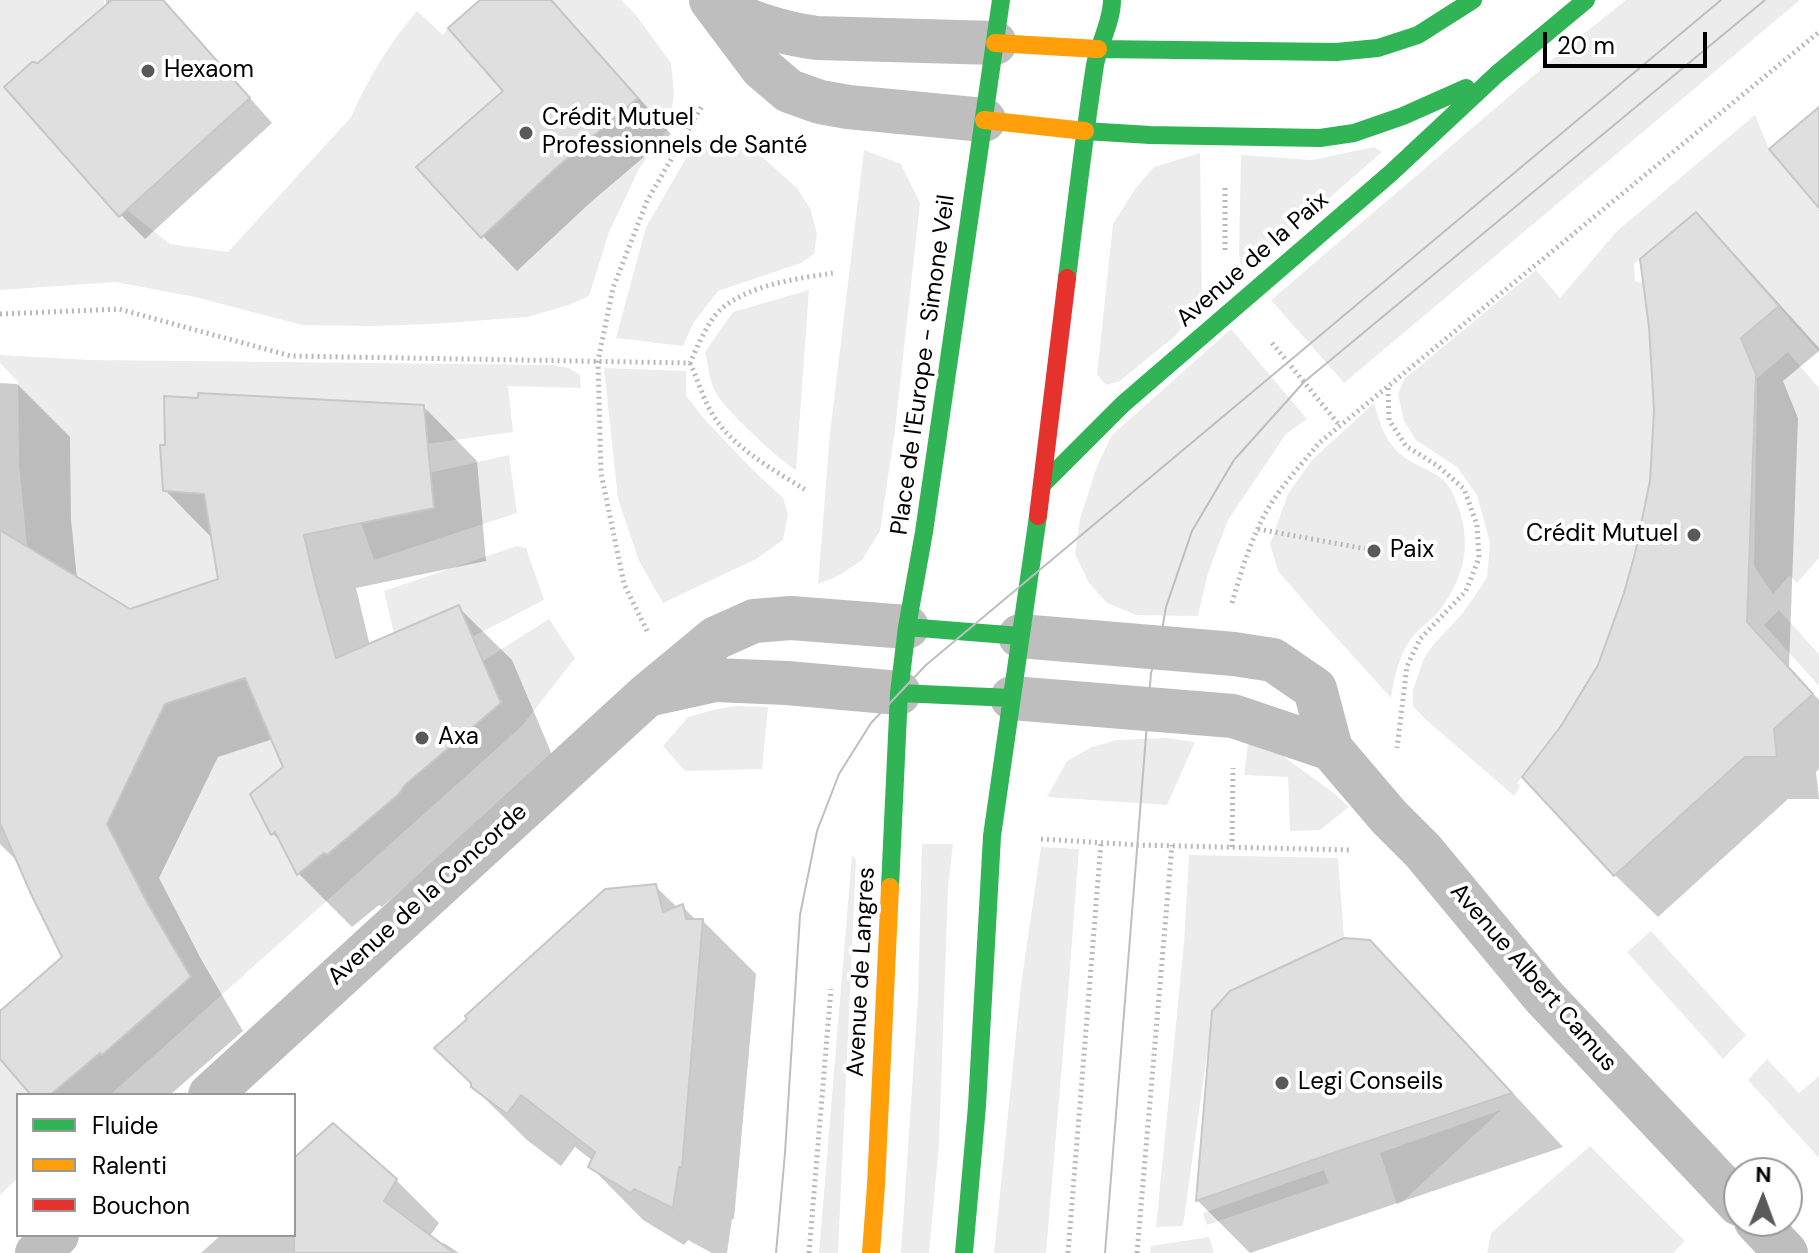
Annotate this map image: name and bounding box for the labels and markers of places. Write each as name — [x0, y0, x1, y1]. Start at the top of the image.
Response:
place label: Hexaom — [164, 57, 254, 85]
marker: Hexaom — [139, 62, 157, 80]
place label: Crédit Mutuel Professionnels de Santé — [542, 105, 807, 161]
marker: Crédit Mutuel Professionnels de Santé — [517, 124, 535, 142]
place label: Crédit Mutuel — [1526, 521, 1678, 549]
marker: Crédit Mutuel — [1685, 526, 1703, 544]
place label: Paix — [1390, 537, 1434, 565]
marker: Paix — [1365, 542, 1383, 560]
place label: Axa — [438, 724, 479, 752]
marker: Axa — [413, 729, 431, 747]
place label: Legi Conseils — [1298, 1069, 1443, 1097]
marker: Legi Conseils — [1273, 1074, 1291, 1092]

